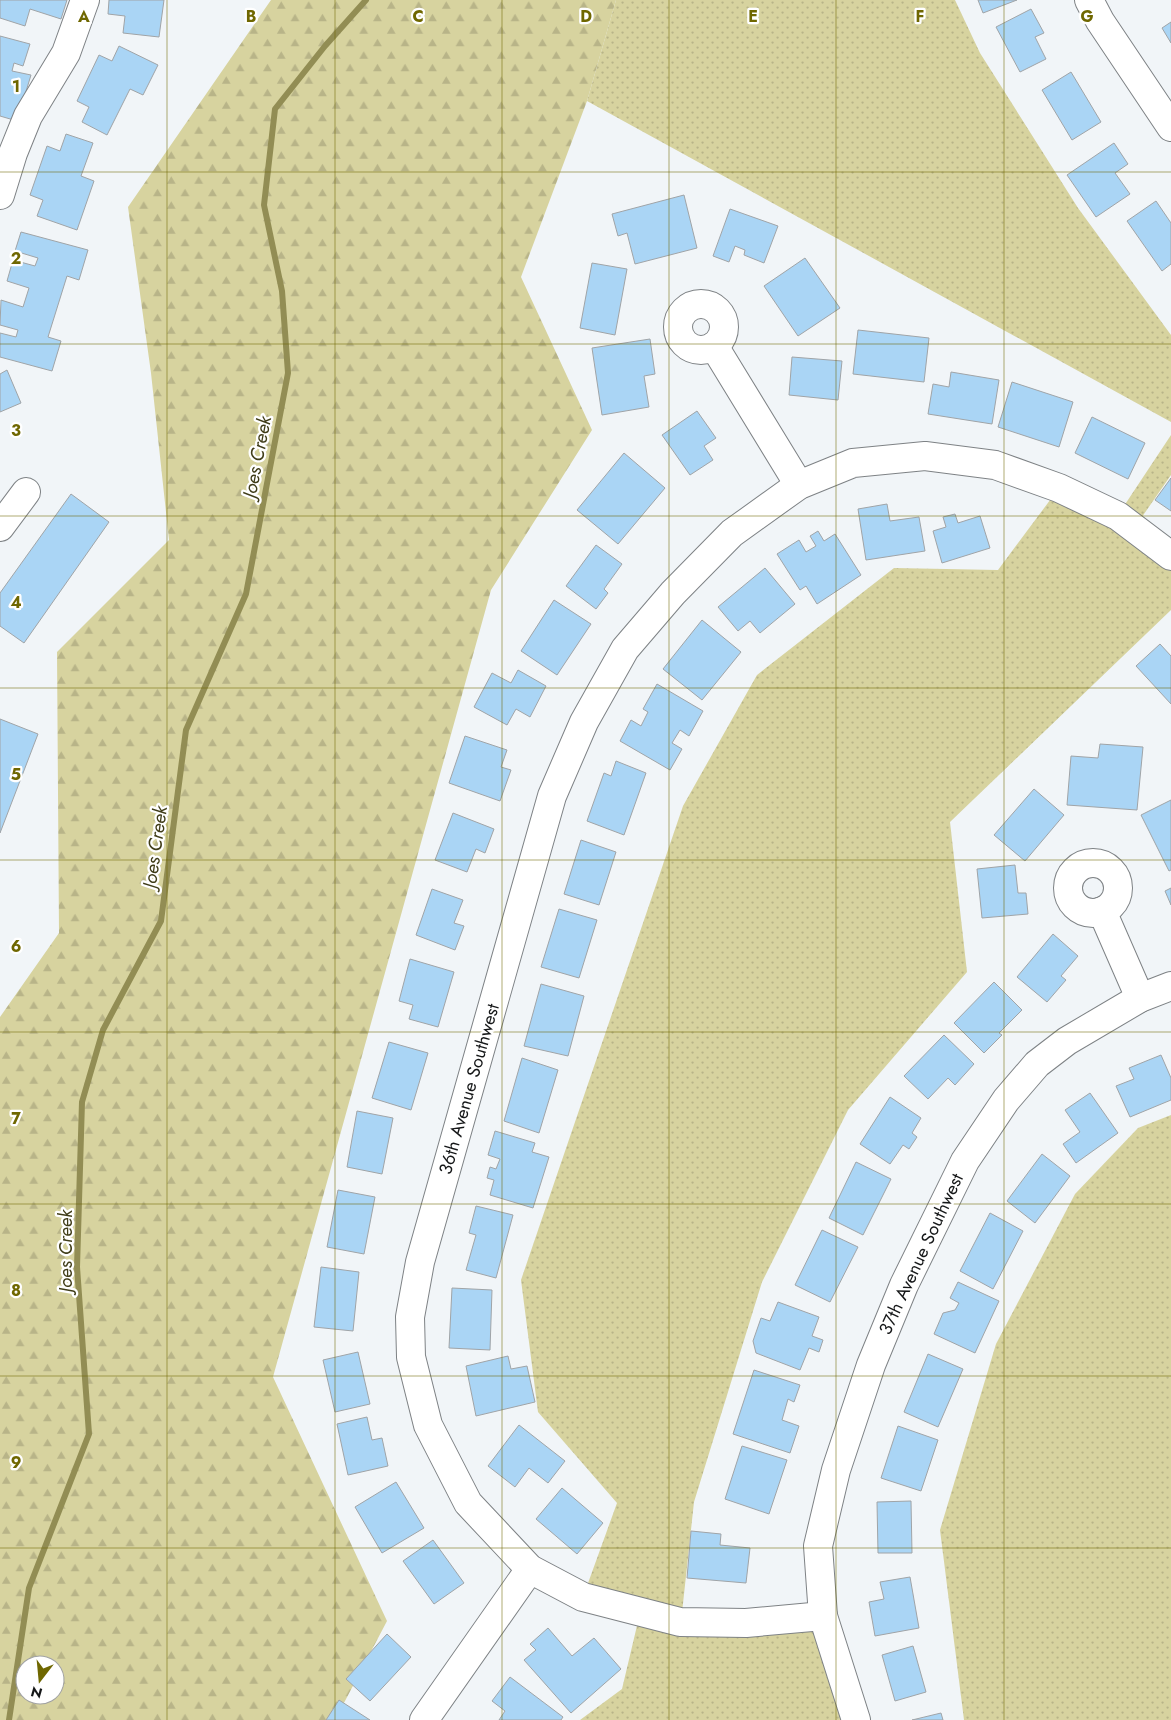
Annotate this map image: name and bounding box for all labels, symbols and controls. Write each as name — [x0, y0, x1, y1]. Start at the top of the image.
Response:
text: A — [77, 5, 90, 28]
text: B — [246, 5, 256, 28]
text: C — [412, 5, 424, 28]
text: D — [580, 5, 592, 28]
text: E — [748, 5, 758, 28]
text: F — [916, 5, 924, 28]
text: G — [1080, 5, 1094, 28]
text: 1 — [12, 75, 20, 98]
text: 2 — [11, 247, 21, 270]
water label: Joes Creek — [235, 413, 278, 504]
text: 3 — [11, 419, 21, 442]
text: 4 — [10, 591, 22, 614]
text: 5 — [11, 763, 21, 786]
water label: Joes Creek — [135, 803, 174, 894]
text: 6 — [11, 935, 21, 958]
street label: 36th Avenue Southwest — [432, 1000, 506, 1177]
text: 7 — [11, 1107, 21, 1130]
street label: 37th Avenue Southwest — [872, 1168, 970, 1339]
water label: Joes Creek — [52, 1209, 79, 1296]
text: 8 — [11, 1279, 21, 1302]
text: 9 — [11, 1451, 21, 1474]
north arrow — [15, 1655, 65, 1705]
text: N — [28, 1681, 45, 1704]

